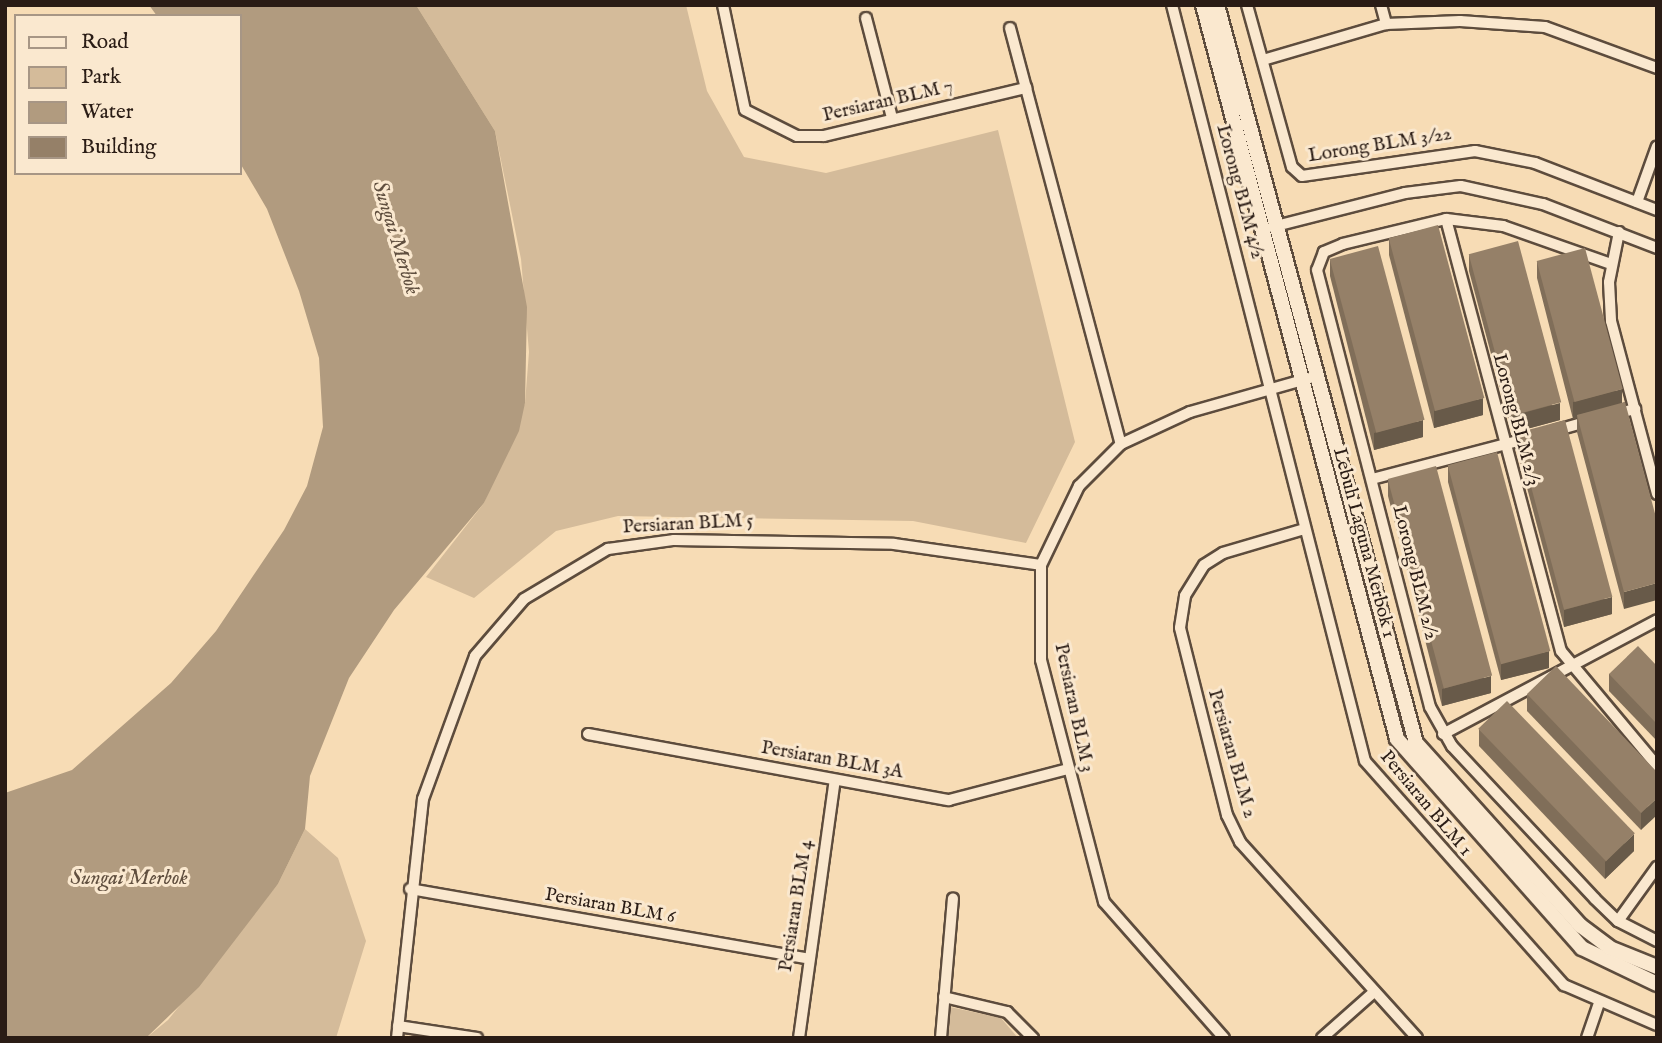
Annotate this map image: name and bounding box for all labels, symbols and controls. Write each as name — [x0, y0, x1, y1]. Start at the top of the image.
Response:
legend — [14, 14, 242, 175]
text: Road — [81, 29, 128, 56]
text: Park — [81, 64, 121, 91]
street label: Persiaran BLM 7 — [821, 76, 955, 128]
text: Water — [81, 99, 133, 126]
street label: Lorong BLM 4/2 — [1210, 122, 1268, 262]
street label: Lorong BLM 3/22 — [1307, 123, 1453, 169]
text: Building — [81, 134, 156, 161]
water label: Sungai Merbok — [366, 178, 424, 298]
street label: Lorong BLM 2/3 — [1486, 351, 1544, 489]
street label: Lebuh Laguna Merbok 1 — [1327, 445, 1399, 641]
street label: Lorong BLM 2/2 — [1386, 503, 1442, 643]
street label: Persiaran BLM 5 — [622, 510, 754, 540]
street label: Persiaran BLM 3 — [1048, 642, 1098, 774]
street label: Persiaran BLM 2 — [1202, 687, 1260, 821]
street label: Persiaran BLM 3A — [759, 737, 905, 785]
street label: Persiaran BLM 1 — [1374, 746, 1476, 862]
street label: Persiaran BLM 4 — [775, 838, 819, 974]
water label: Sungai Merbok — [70, 866, 188, 892]
street label: Persiaran BLM 6 — [543, 884, 677, 930]

